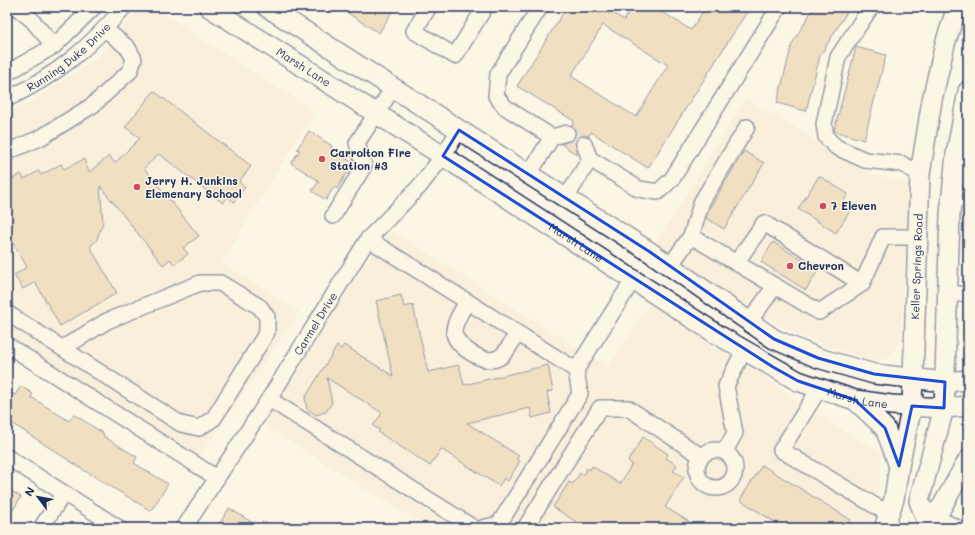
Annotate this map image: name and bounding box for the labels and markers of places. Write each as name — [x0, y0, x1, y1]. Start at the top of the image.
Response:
place label: Carrolton Fire Station #3 — [330, 145, 411, 173]
marker: Carrolton Fire Station #3 — [317, 154, 327, 164]
place label: Jerry H. Junkins Elemenary School — [145, 173, 242, 201]
marker: Jerry H. Junkins Elemenary School — [132, 182, 142, 192]
place label: 7 Eleven — [831, 198, 877, 213]
marker: 7 Eleven — [818, 201, 828, 211]
place label: Chevron — [798, 258, 844, 273]
marker: Chevron — [785, 261, 795, 271]

